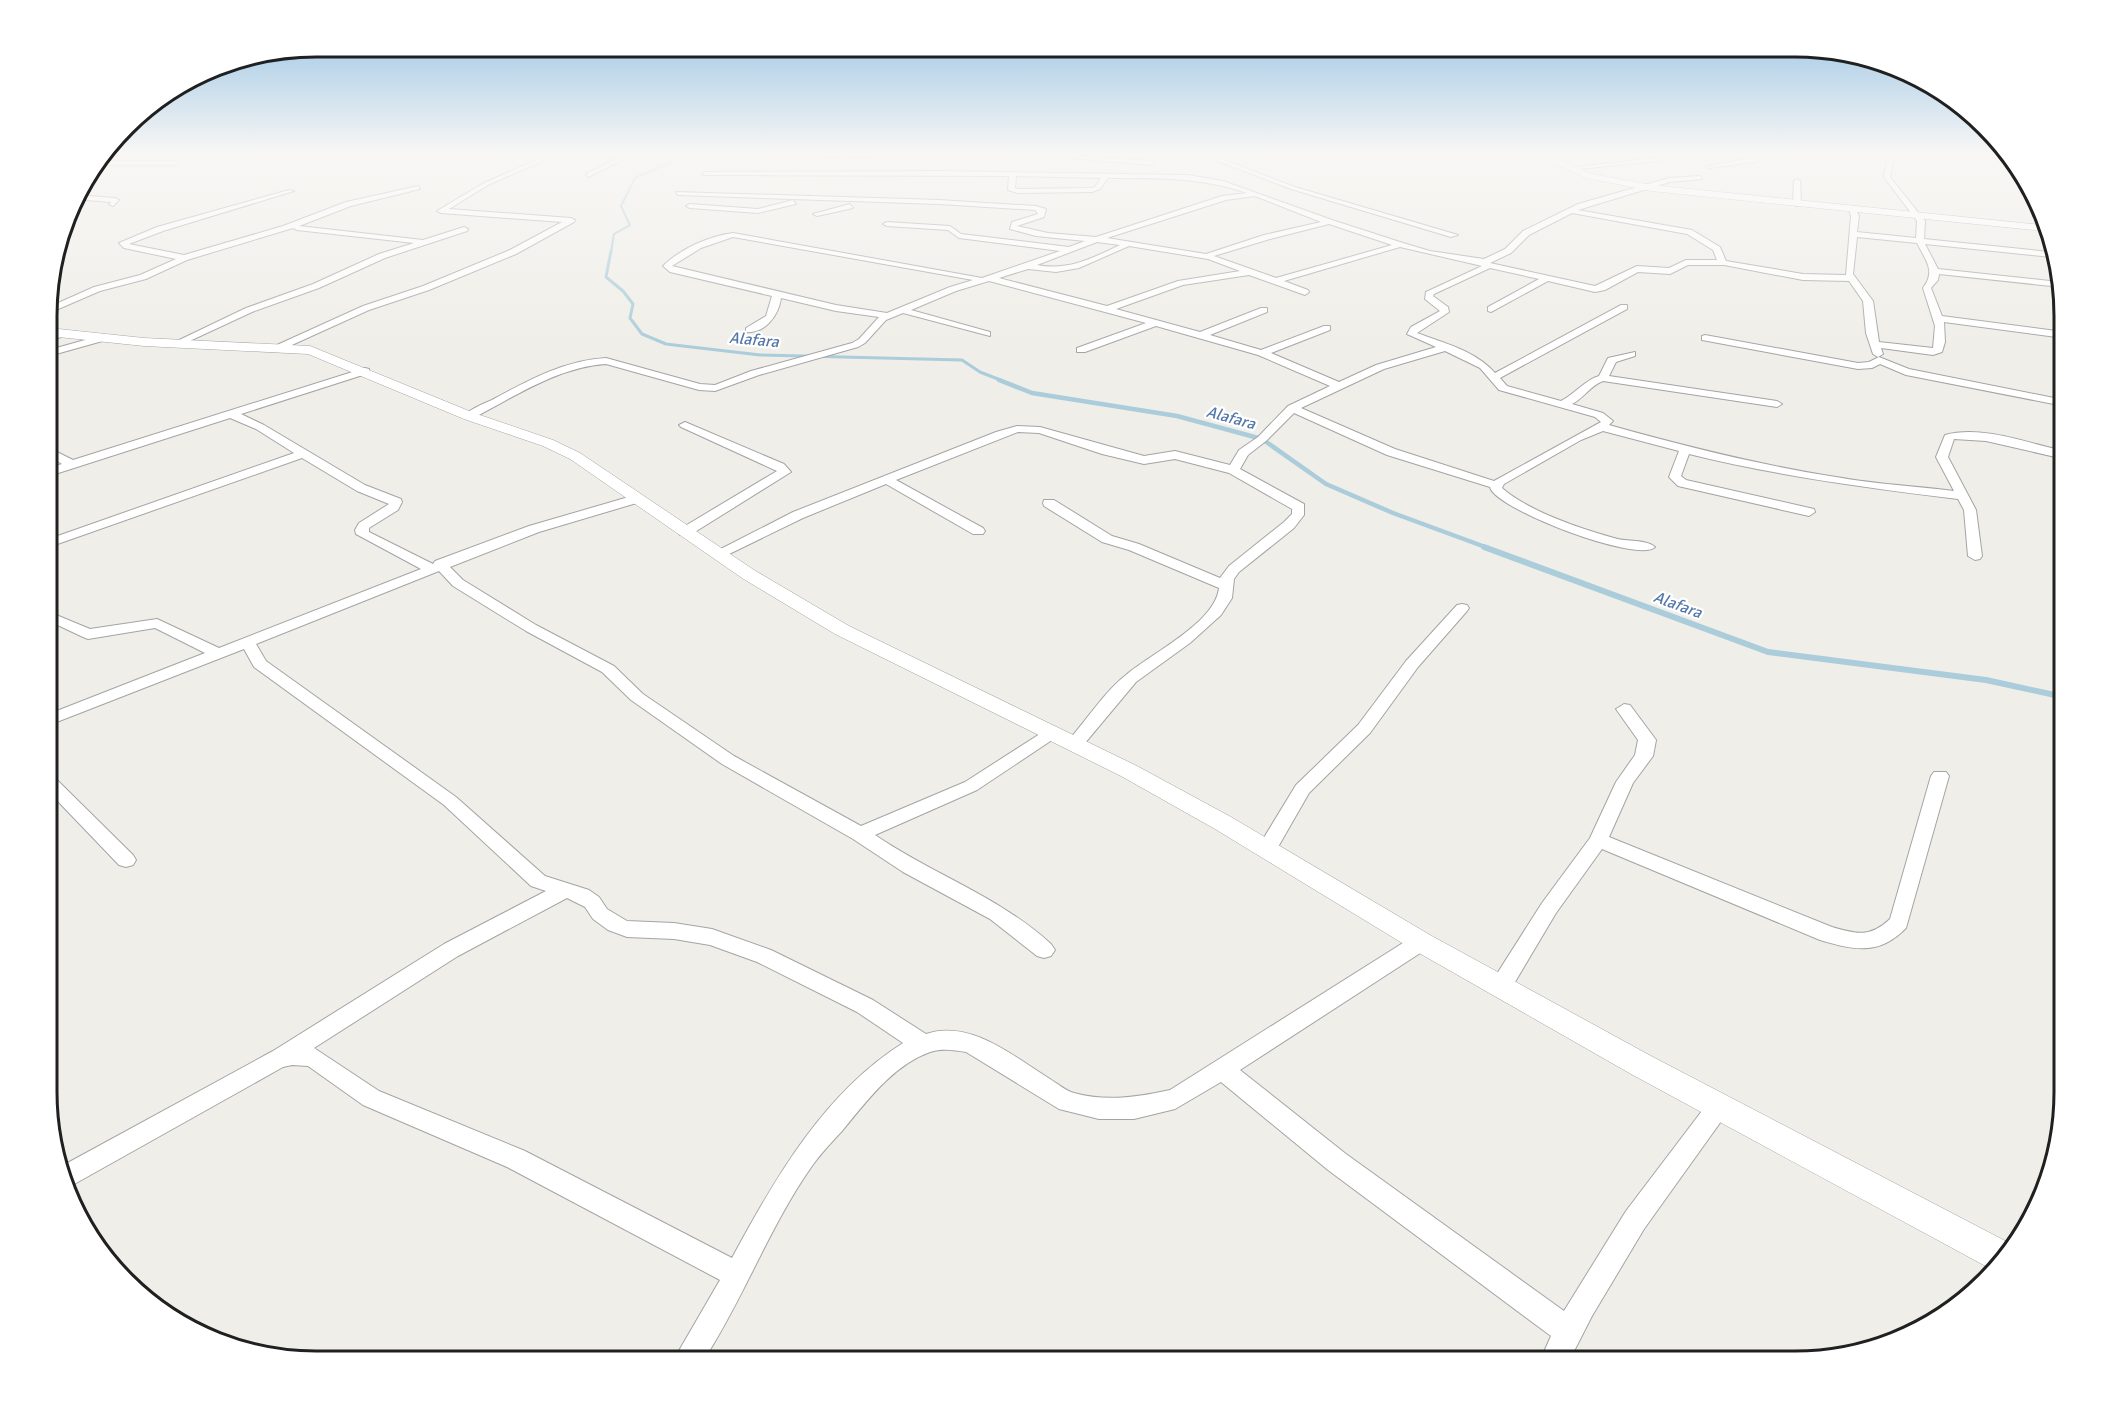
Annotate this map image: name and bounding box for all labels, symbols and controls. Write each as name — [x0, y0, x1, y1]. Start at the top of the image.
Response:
water label: Alafara — [728, 328, 780, 352]
water label: Alafara — [1204, 402, 1258, 434]
water label: Alafara — [1651, 587, 1705, 623]

